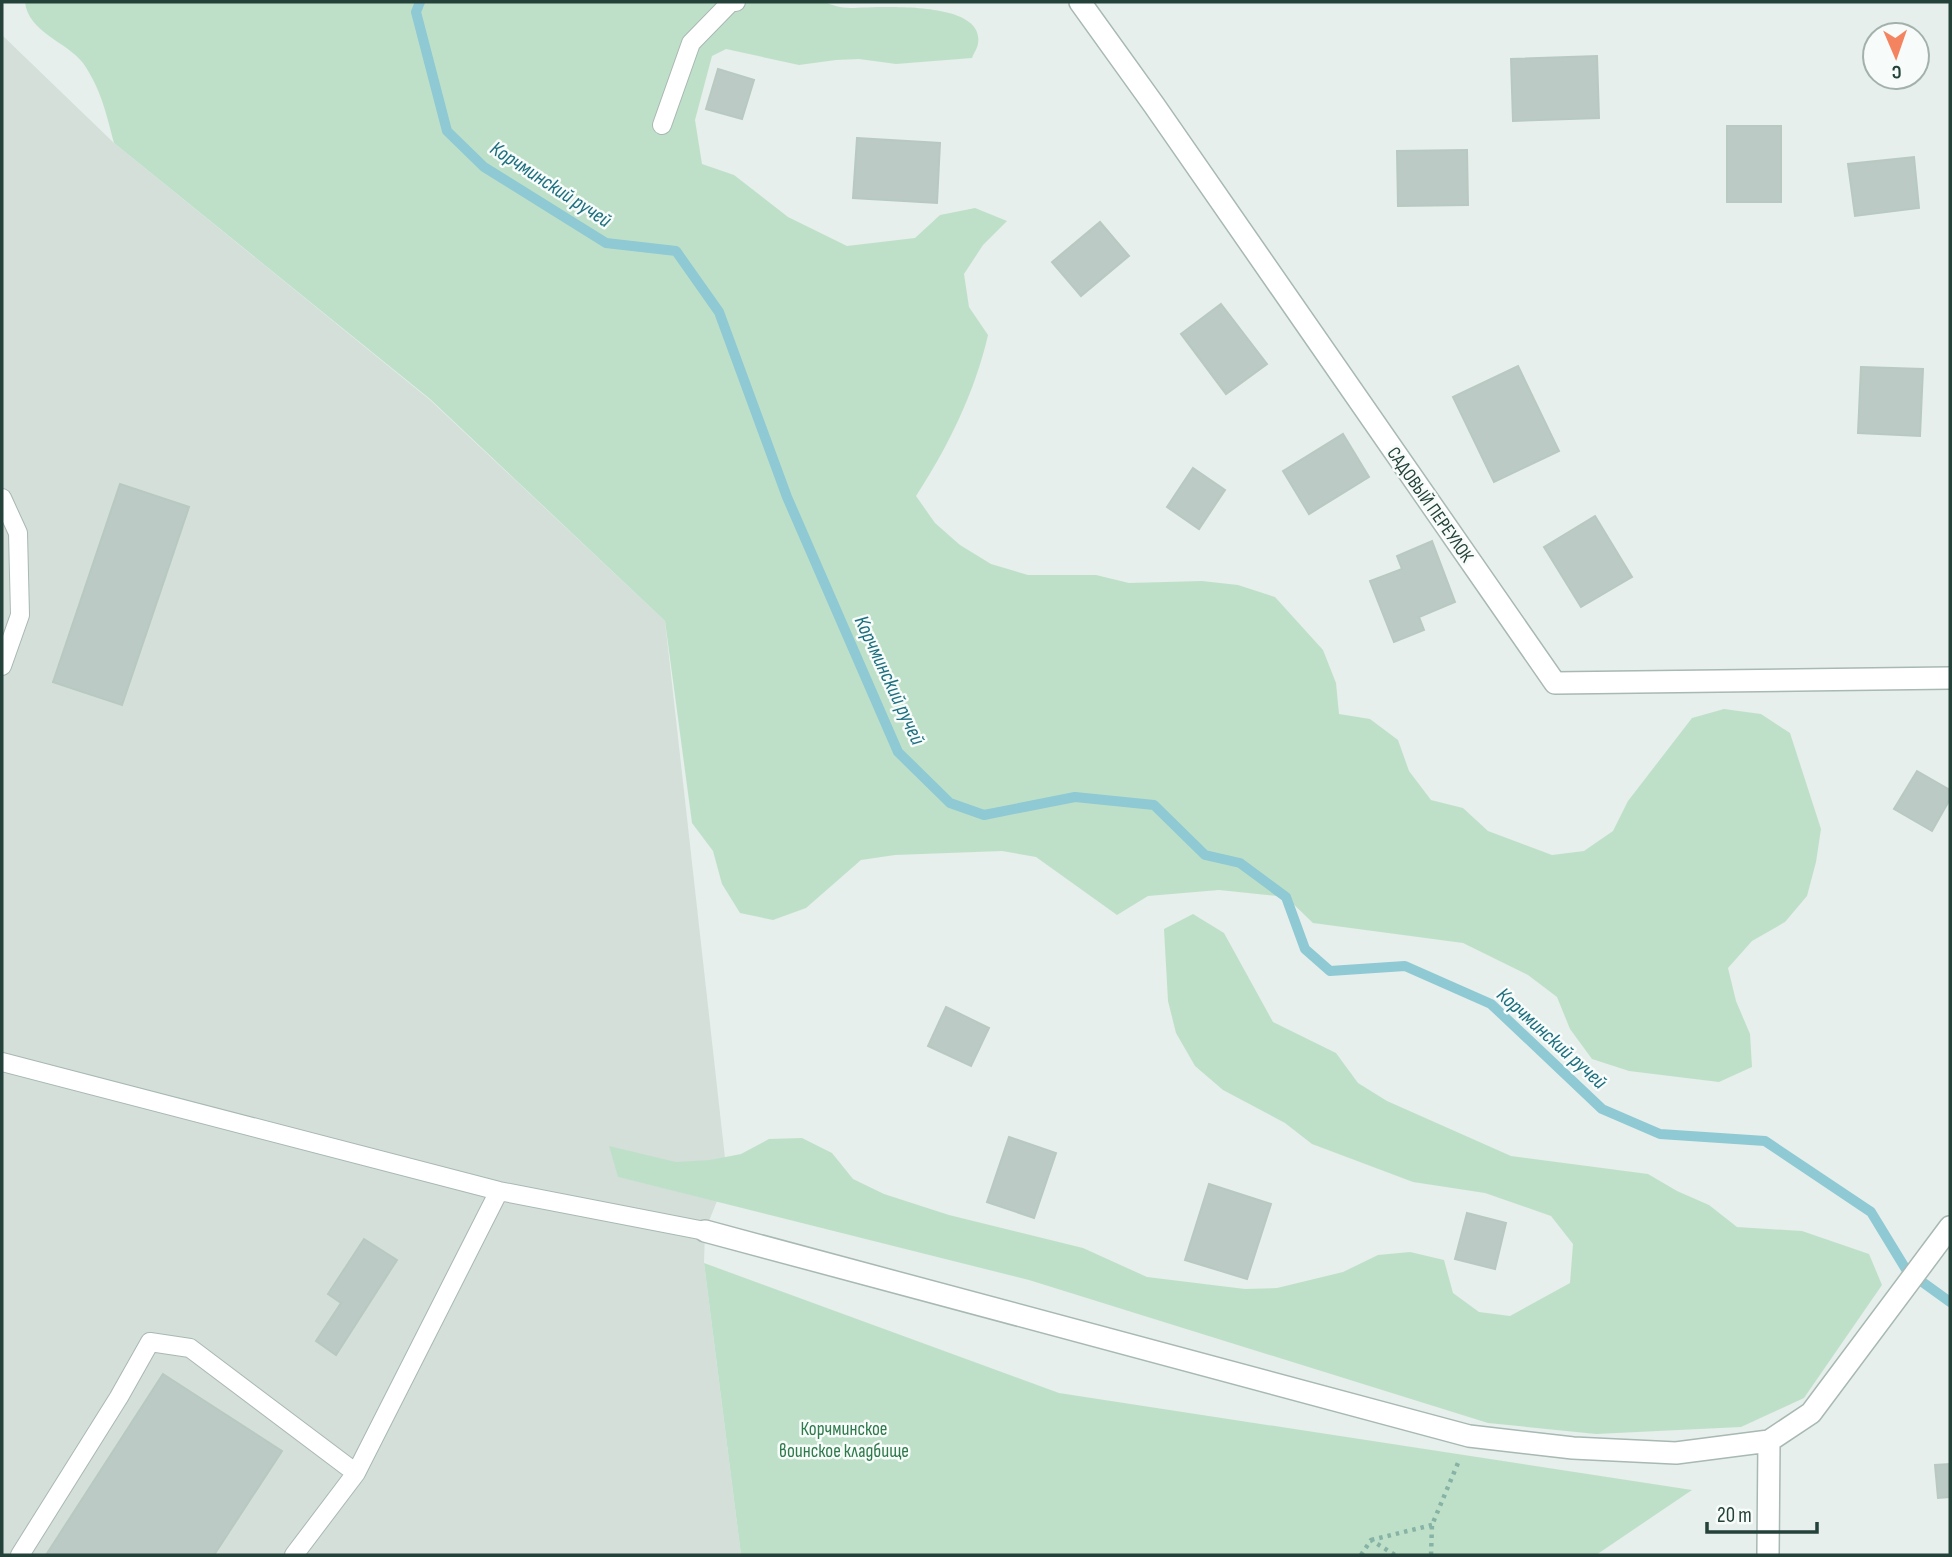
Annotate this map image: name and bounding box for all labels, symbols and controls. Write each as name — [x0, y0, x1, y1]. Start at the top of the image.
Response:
north arrow — [1861, 21, 1931, 91]
text: С — [1891, 60, 1902, 83]
water label: Корчминский ручей — [485, 136, 616, 233]
street label: САДОВЫЙ ПЕРЕУЛОК — [1381, 443, 1478, 567]
water label: Корчминский ручей — [849, 612, 931, 749]
water label: Корчминский ручей — [1491, 982, 1612, 1095]
park label: Корчминское воинское кладбище — [779, 1418, 909, 1463]
scale bar — [1707, 1490, 1817, 1534]
text: 20 m — [1717, 1503, 1752, 1528]

